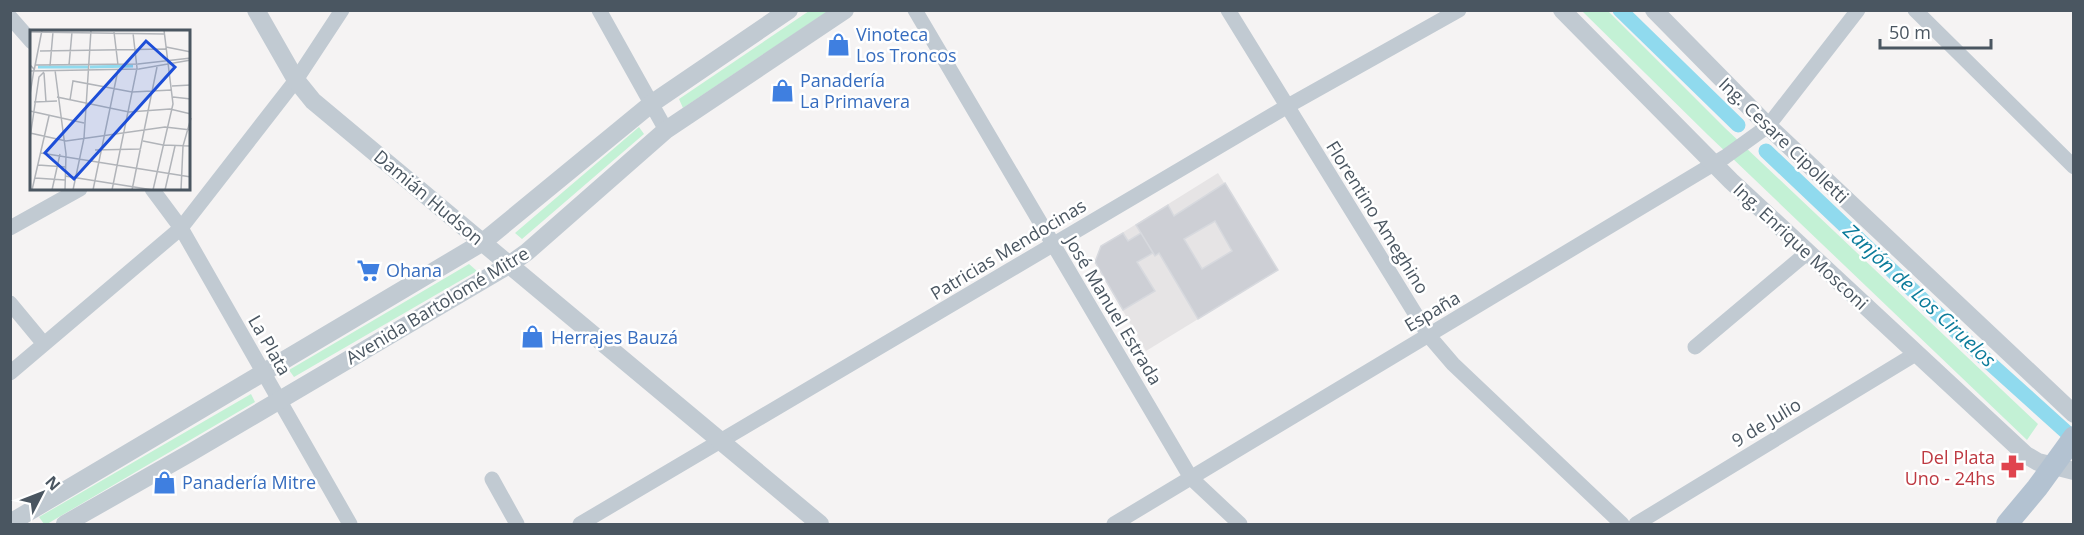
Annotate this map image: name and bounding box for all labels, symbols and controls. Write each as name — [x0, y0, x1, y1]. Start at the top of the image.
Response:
scale bar — [1880, 12, 1991, 50]
text: 50 m — [1889, 20, 1931, 44]
place label: Vinoteca Los Troncos — [856, 22, 957, 67]
inset map — [30, 30, 190, 190]
shop icon: Vinoteca Los Troncos — [825, 31, 851, 57]
place label: Panadería La Primavera — [800, 68, 910, 113]
street label: Ing. Cesare Cipolletti — [1714, 72, 1854, 208]
shop icon: Panadería La Primavera — [769, 77, 795, 103]
street label: Florentino Ameghino — [1321, 136, 1435, 298]
street label: Damián Hudson — [369, 144, 489, 250]
street label: Ing. Enrique Mosconi — [1729, 177, 1873, 315]
street label: Patricias Mendocinas — [926, 193, 1090, 305]
water label: Zanjón de Los Ciruelos — [1837, 217, 2002, 373]
street label: José Manuel Estrada — [1059, 229, 1168, 389]
street label: Avenida Bartolomé Mitre — [341, 241, 533, 369]
supermarket icon: Ohana — [355, 257, 381, 283]
place label: Ohana — [386, 258, 442, 282]
street label: España — [1400, 285, 1464, 337]
street label: La Plata — [243, 310, 297, 380]
shop icon: Herrajes Bauzá — [520, 324, 546, 350]
place label: Herrajes Bauzá — [551, 325, 678, 349]
street label: 9 de Julio — [1727, 392, 1805, 452]
place label: Del Plata Uno - 24hs — [1905, 445, 1995, 490]
pharmacy icon: Del Plata Uno - 24hs — [2000, 454, 2026, 480]
north arrow — [12, 463, 72, 523]
shop icon: Panadería Mitre — [151, 469, 177, 495]
place label: Panadería Mitre — [182, 470, 316, 494]
text: N — [41, 471, 66, 495]

